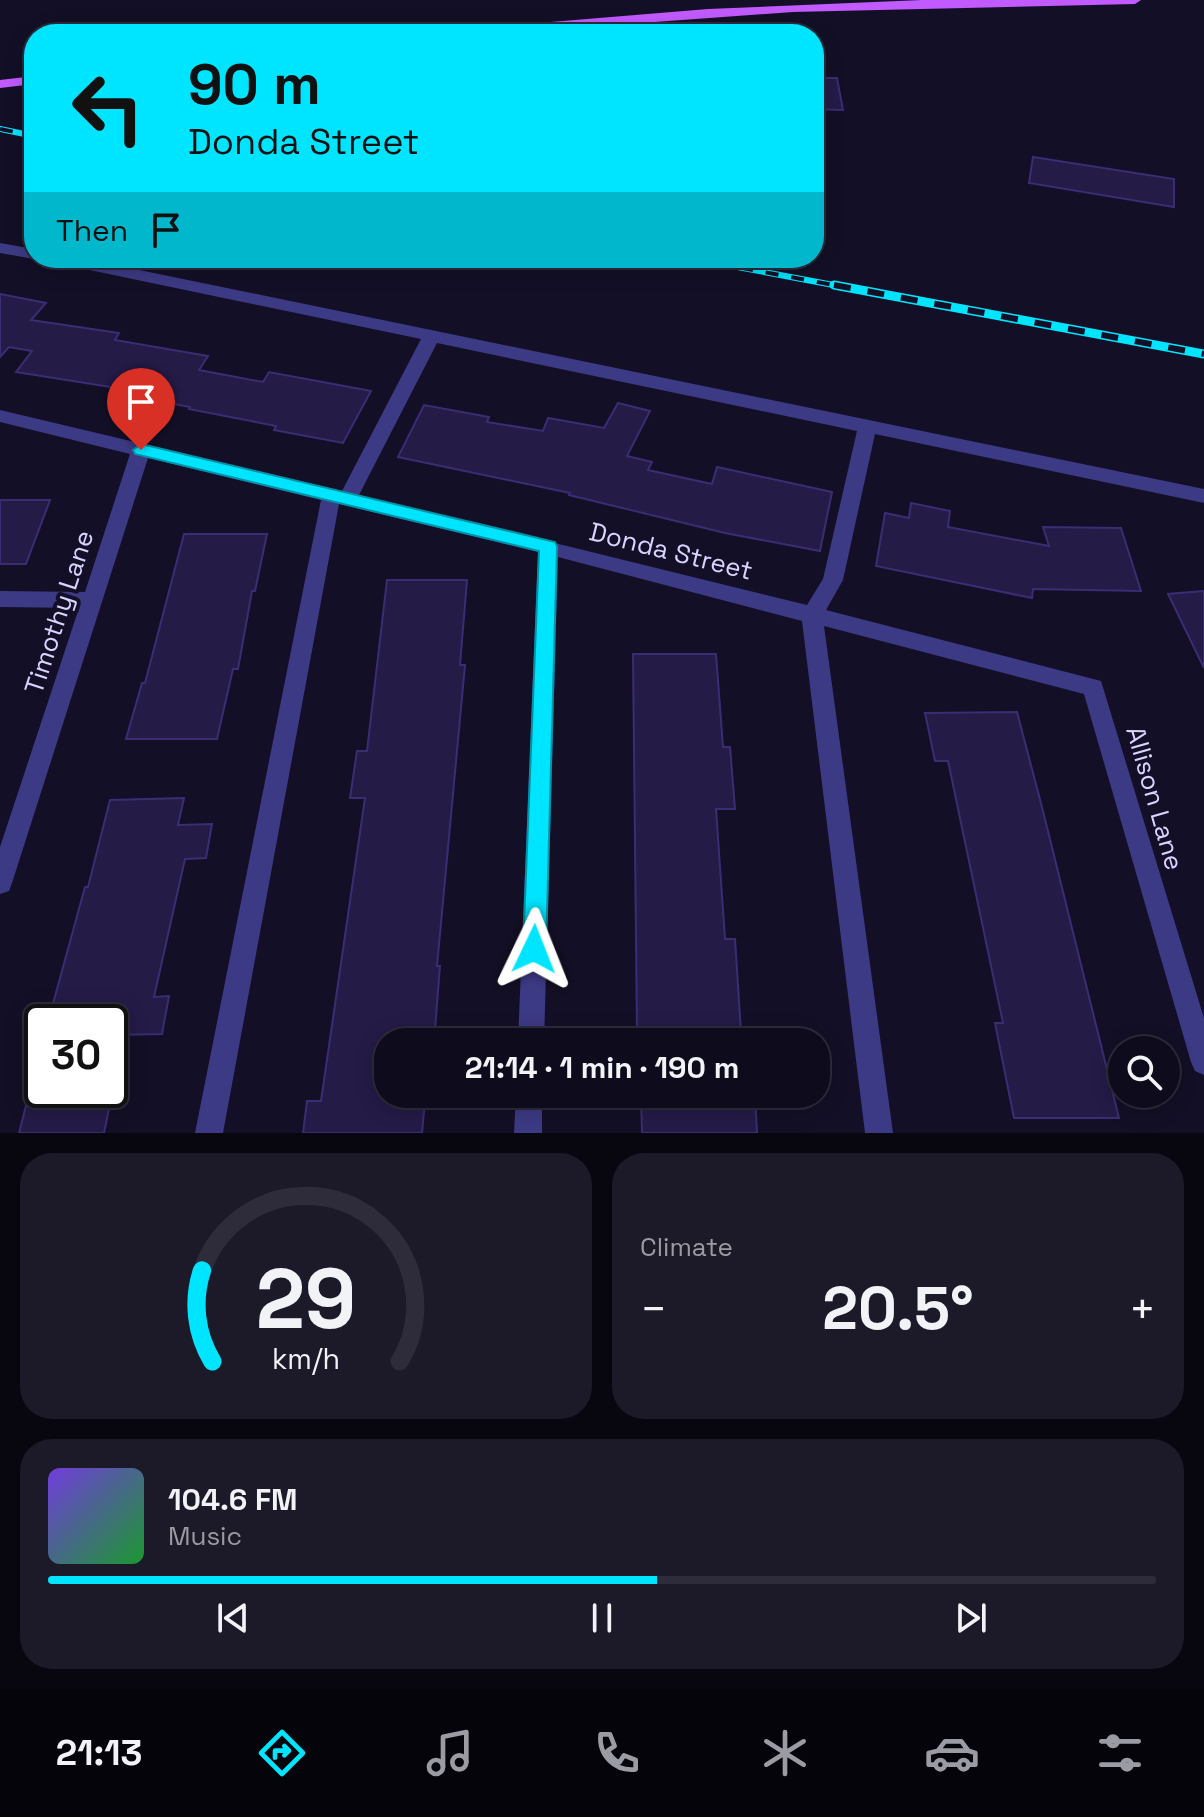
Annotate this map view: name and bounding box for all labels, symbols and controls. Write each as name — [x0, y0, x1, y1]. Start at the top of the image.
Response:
text: 90 m — [188, 49, 321, 120]
icon: left — [56, 56, 160, 160]
text: Donda Street — [188, 119, 419, 165]
icon: arrive — [144, 208, 188, 252]
text: Then — [56, 211, 128, 250]
pin — [107, 368, 175, 450]
icon: arrive — [119, 380, 163, 424]
street label: Donda Street — [586, 514, 756, 588]
street label: Timothy Lane — [17, 526, 101, 698]
street label: Allison Lane — [1118, 722, 1192, 874]
position arrow — [492, 907, 576, 991]
speed limit sign: 30 — [24, 1004, 128, 1108]
map controls — [1108, 1036, 1180, 1108]
button: search — [1108, 1036, 1180, 1108]
text: 21:14 · 1 min · 190 m — [465, 1048, 739, 1087]
text: Climate — [640, 1230, 733, 1264]
text: 29 — [256, 1246, 356, 1352]
text: 20.5° — [822, 1270, 974, 1347]
text: − — [640, 1281, 667, 1337]
text: + — [1129, 1281, 1156, 1337]
text: km/h — [272, 1341, 340, 1377]
text: 104.6 FM — [168, 1480, 297, 1519]
text: Music — [168, 1519, 242, 1553]
icon: previous — [211, 1596, 255, 1640]
icon: pause — [580, 1596, 624, 1640]
icon: next — [949, 1596, 993, 1640]
icon: directions — [254, 1725, 310, 1781]
icon: music — [422, 1725, 478, 1781]
icon: phone — [589, 1725, 645, 1781]
icon: climate — [757, 1725, 813, 1781]
icon: car — [924, 1725, 980, 1781]
icon: filters — [1092, 1725, 1148, 1781]
text: 21:13 — [56, 1730, 142, 1776]

